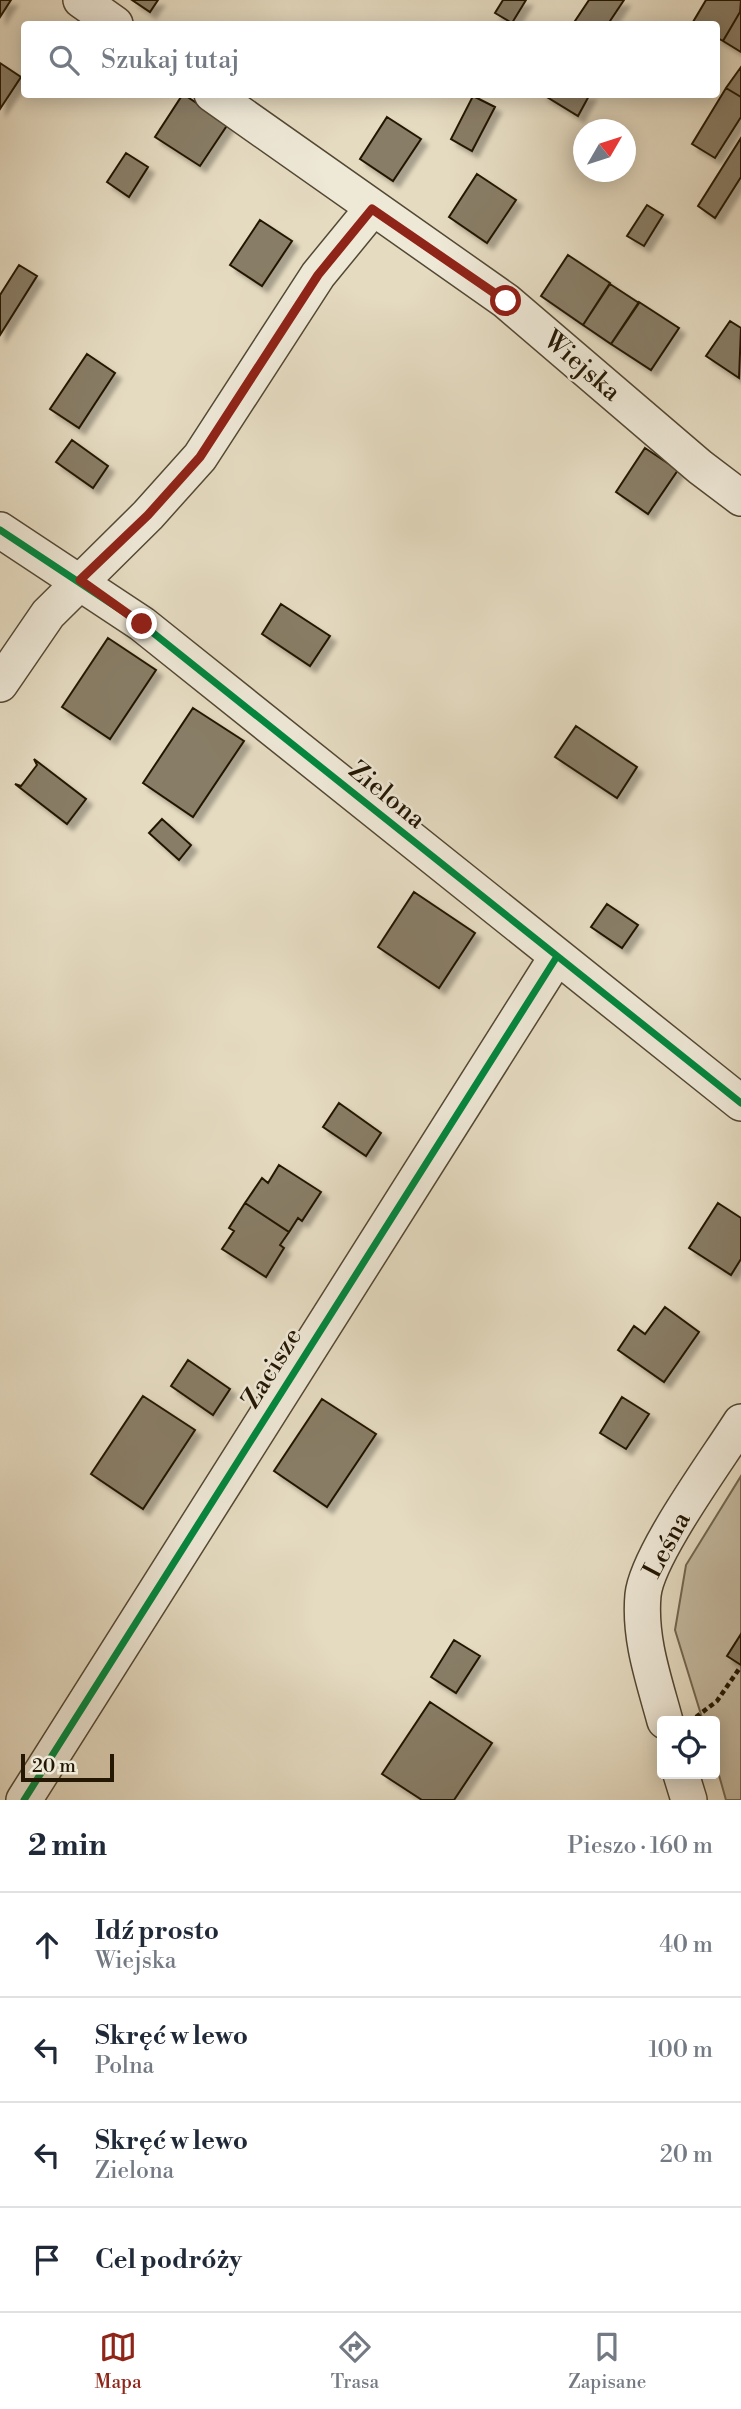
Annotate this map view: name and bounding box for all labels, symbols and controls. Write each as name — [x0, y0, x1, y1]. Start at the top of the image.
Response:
search box — [21, 21, 720, 98]
icon: search — [45, 41, 83, 79]
text: Szukaj tutaj — [101, 44, 240, 76]
north arrow — [573, 119, 636, 182]
route start — [490, 285, 521, 316]
street label: Wiejska — [536, 323, 628, 409]
route end — [126, 608, 157, 639]
street label: Zielona — [342, 754, 433, 836]
street label: Zacisze — [235, 1322, 309, 1414]
street label: Leśna — [636, 1506, 698, 1584]
map controls — [657, 1716, 720, 1779]
button: locate — [657, 1716, 720, 1779]
scale bar — [21, 1751, 114, 1783]
text: 20 m — [32, 1754, 76, 1778]
text: 2 min — [28, 1827, 107, 1865]
text: Pieszo · 160 m — [568, 1832, 713, 1860]
text: Idź prosto — [95, 1915, 219, 1947]
icon: ahead — [28, 1926, 66, 1964]
text: 40 m — [659, 1931, 713, 1959]
text: Wiejska — [95, 1947, 176, 1975]
text: Skręć w lewo — [95, 2020, 248, 2052]
icon: left — [28, 2031, 66, 2069]
text: 100 m — [648, 2036, 713, 2064]
text: Polna — [95, 2052, 154, 2080]
text: Skręć w lewo — [95, 2125, 248, 2157]
icon: left — [28, 2136, 66, 2174]
text: 20 m — [660, 2141, 713, 2169]
text: Zielona — [95, 2157, 174, 2185]
icon: arrive — [28, 2241, 66, 2279]
text: Cel podróży — [95, 2244, 242, 2276]
tab: Mapa — [95, 2328, 142, 2394]
tab: Trasa — [331, 2328, 379, 2394]
tab: Zapisane — [568, 2328, 646, 2394]

